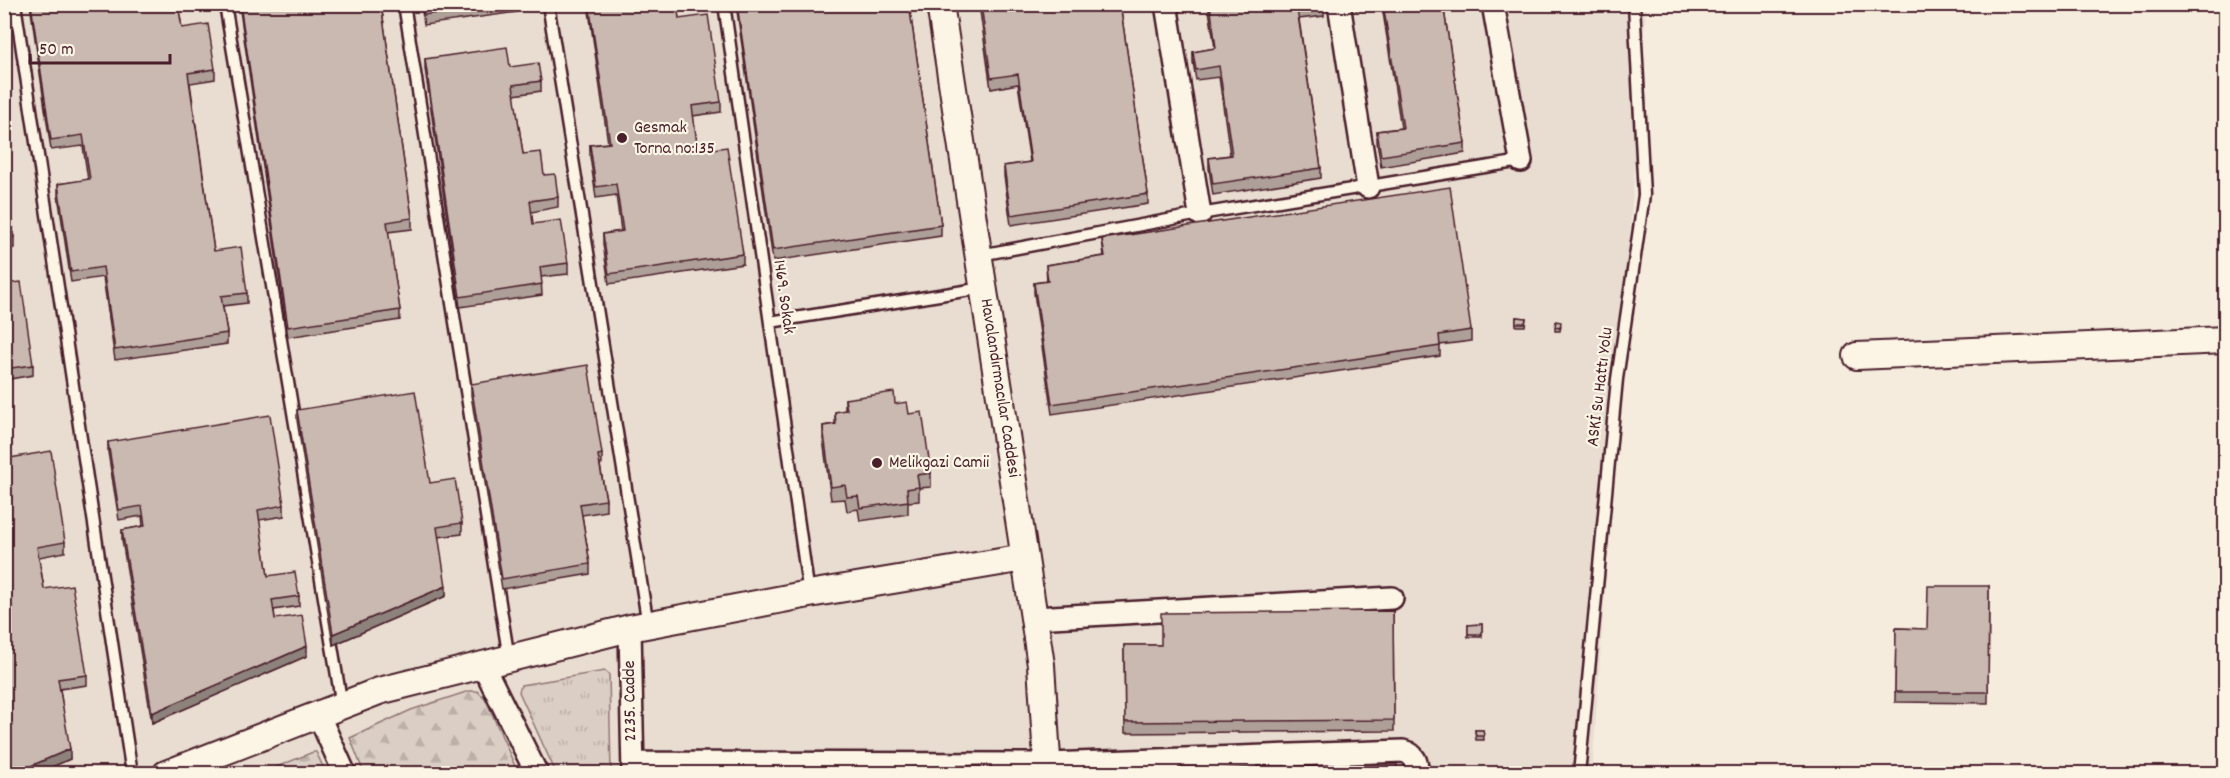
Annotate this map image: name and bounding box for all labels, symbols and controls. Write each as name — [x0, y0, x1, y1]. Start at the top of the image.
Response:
scale bar — [30, 27, 170, 65]
text: 50 m — [39, 38, 74, 63]
place label: Gesmak Torna no:135 — [634, 116, 715, 162]
marker: Gesmak Torna no:135 — [615, 131, 629, 145]
street label: 1469. Sokak — [765, 258, 801, 336]
street label: Havalandırmacılar Caddesi — [972, 297, 1026, 479]
street label: ASKİ Su Hattı Yolu — [1581, 326, 1621, 448]
place label: Melikgazi Camii — [889, 451, 989, 476]
marker: Melikgazi Camii — [870, 456, 884, 470]
street label: 2235. Cadde — [618, 660, 644, 742]

